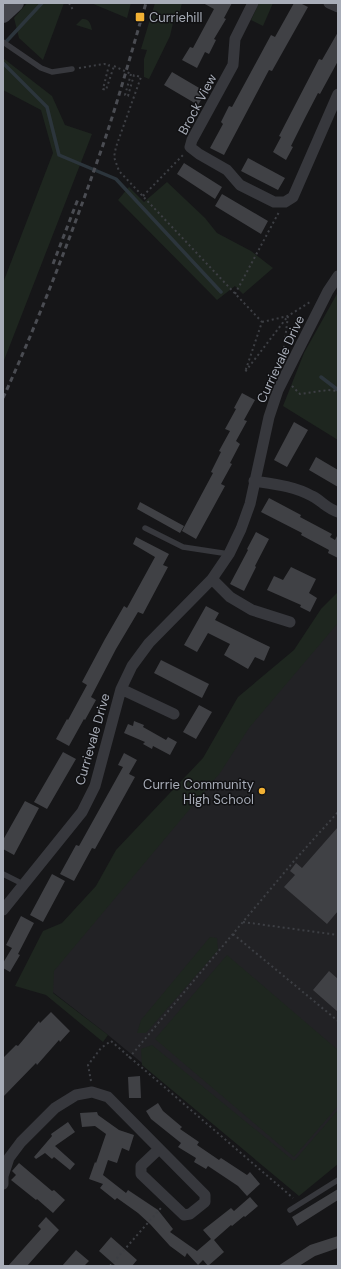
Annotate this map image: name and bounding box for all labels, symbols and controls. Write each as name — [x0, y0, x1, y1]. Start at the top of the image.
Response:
place label: Curriehill — [149, 9, 202, 26]
marker: Curriehill — [134, 11, 146, 23]
street label: Brock View — [174, 71, 221, 138]
street label: Currievale Drive — [253, 313, 308, 406]
street label: Currievale Drive — [71, 691, 114, 787]
place label: Currie Community High School — [143, 776, 254, 808]
marker: Currie Community High School — [257, 786, 267, 796]

